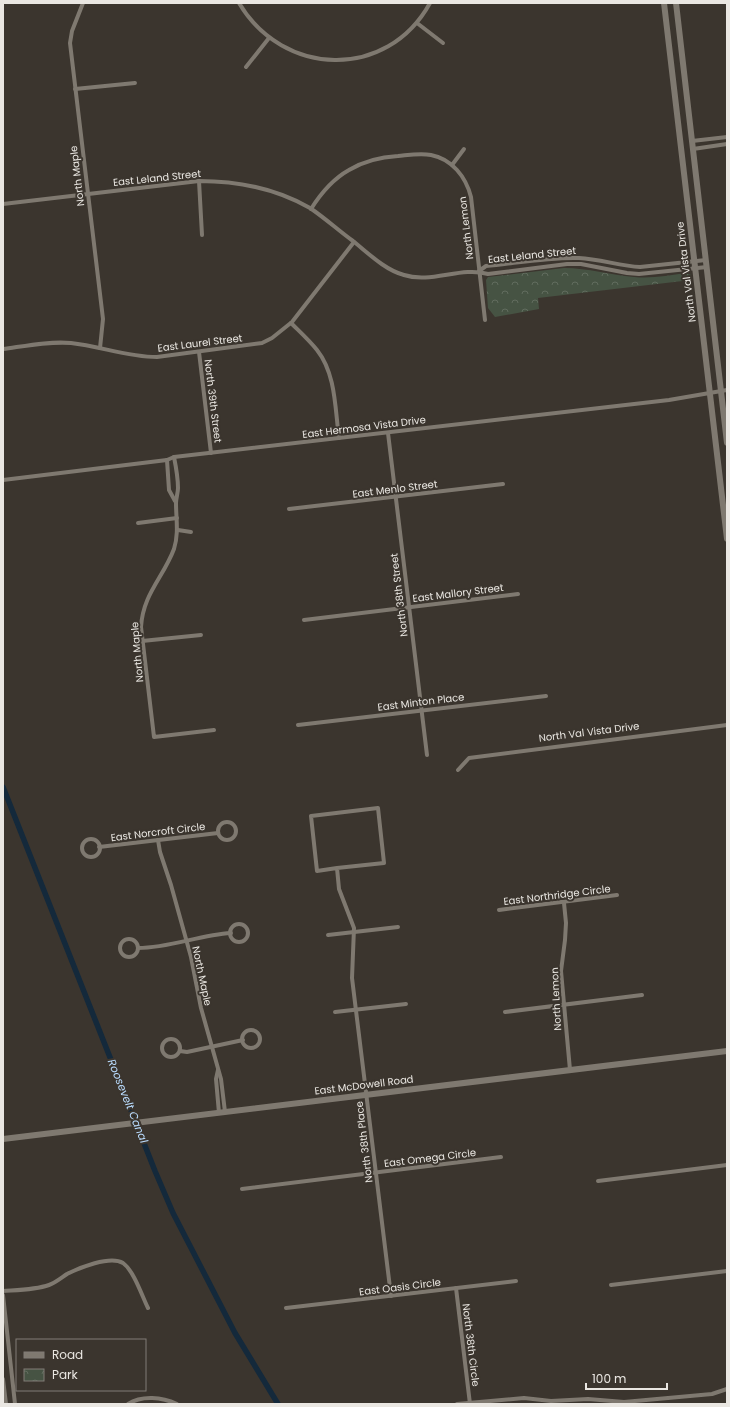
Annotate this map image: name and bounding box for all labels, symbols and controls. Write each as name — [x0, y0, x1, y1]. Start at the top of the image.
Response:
street label: North Maple — [66, 145, 88, 207]
street label: East Leland Street — [112, 166, 202, 190]
street label: North Lemon — [455, 196, 477, 260]
street label: North Val Vista Drive — [672, 221, 700, 323]
street label: East Leland Street — [487, 243, 577, 267]
street label: East Laurel Street — [157, 330, 244, 356]
street label: North 39th Street — [200, 358, 226, 444]
street label: East Hermosa Vista Drive — [301, 412, 427, 442]
street label: East Menlo Street — [352, 476, 439, 502]
street label: North 38th Street — [386, 552, 412, 638]
street label: East Mallory Street — [412, 580, 505, 606]
street label: North Maple — [127, 621, 147, 683]
street label: East Minton Place — [377, 689, 465, 715]
street label: North Val Vista Drive — [538, 718, 640, 746]
street label: East Norcroft Circle — [110, 819, 206, 845]
street label: East Northridge Circle — [503, 881, 611, 909]
street label: North Maple — [188, 945, 216, 1007]
street label: North Lemon — [547, 967, 565, 1031]
water label: Roosevelt Canal — [104, 1057, 152, 1146]
street label: East McDowell Road — [314, 1071, 414, 1099]
street label: North 38th Place — [352, 1100, 376, 1184]
street label: East Omega Circle — [383, 1145, 477, 1171]
street label: East Oasis Circle — [358, 1275, 442, 1299]
street label: North 38th Circle — [458, 1303, 484, 1387]
legend — [16, 1339, 146, 1391]
text: Road — [52, 1346, 83, 1363]
scale bar — [586, 1365, 667, 1391]
text: Park — [52, 1366, 79, 1383]
text: 100 m — [592, 1370, 626, 1387]

